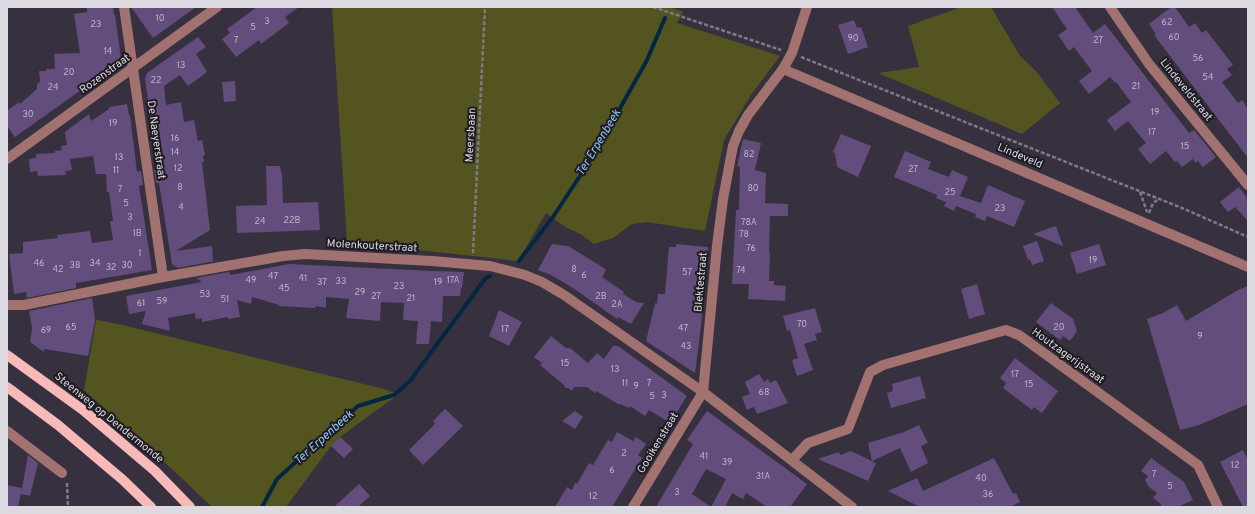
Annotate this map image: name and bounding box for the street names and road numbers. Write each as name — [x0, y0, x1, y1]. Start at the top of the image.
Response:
street label: Rozenstraat — [77, 51, 133, 97]
street label: Lindeveldstraat — [1157, 56, 1215, 124]
street label: De Naeyerstraat — [144, 100, 168, 180]
street label: Meersbaan — [463, 107, 479, 163]
street label: Lindeveld — [995, 140, 1045, 172]
street label: Molenkouterstraat — [326, 237, 418, 255]
street label: Blektestraat — [691, 251, 711, 313]
street label: Houtzagerijstraat — [1029, 325, 1107, 387]
street label: Steenweg op Dendermonde — [52, 370, 167, 466]
street label: Gooikenstraat — [634, 410, 682, 476]

